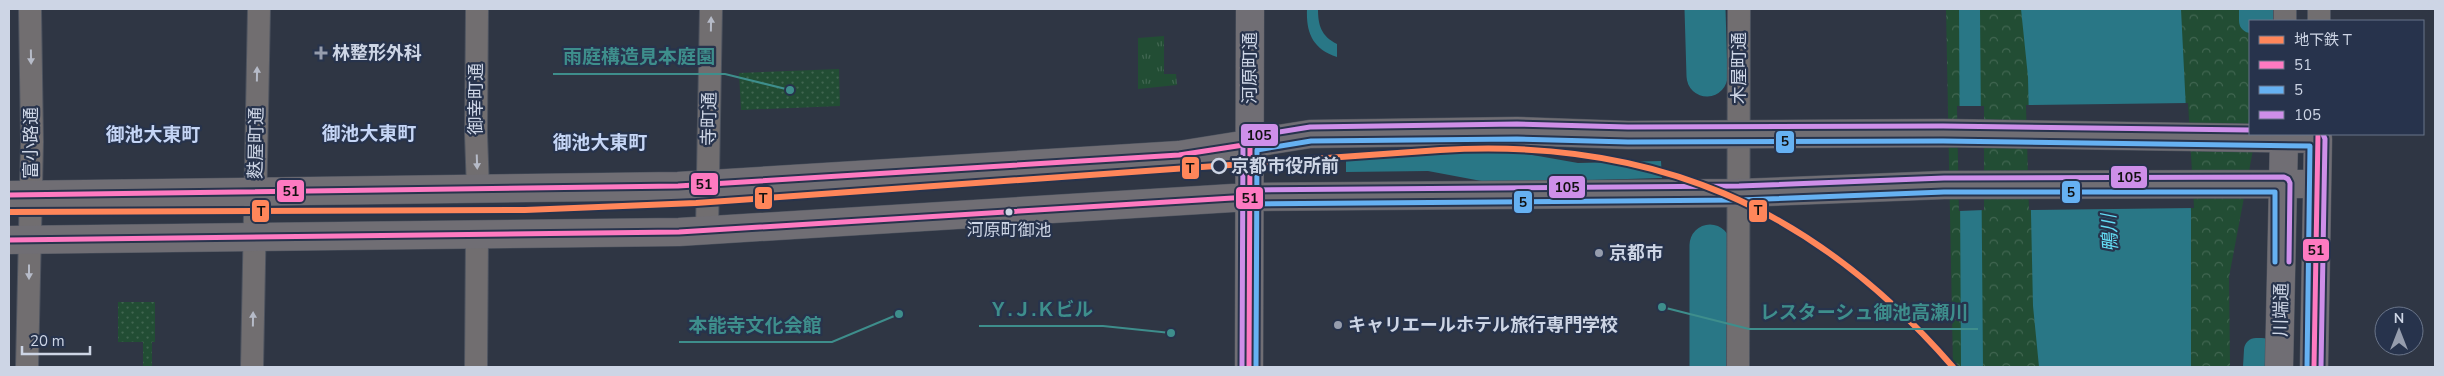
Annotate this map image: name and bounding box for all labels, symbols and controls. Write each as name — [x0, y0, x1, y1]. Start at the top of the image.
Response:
one-way arrow — [707, 15, 715, 31]
legend — [2249, 20, 2424, 135]
text: 地下鉄 T — [2294, 30, 2352, 50]
street label: 河原町通 — [1238, 32, 1262, 104]
street label: 木屋町通 — [1727, 32, 1751, 104]
callout: 雨庭構造見本庭園 — [553, 40, 725, 74]
place label: 林整形外科 — [332, 41, 422, 65]
text: 雨庭構造見本庭園 — [563, 44, 715, 70]
marker: 林整形外科 — [314, 46, 328, 60]
one-way arrow — [27, 50, 35, 66]
text: 51 — [2294, 55, 2312, 75]
street label: 御幸町通 — [464, 63, 488, 135]
one-way arrow — [253, 66, 261, 82]
text: 5 — [2294, 80, 2303, 100]
street label: 寺町通 — [697, 92, 721, 146]
text: 105 — [2294, 105, 2321, 125]
street label: 富小路通 — [19, 107, 43, 179]
street label: 麩屋町通 — [243, 107, 269, 179]
district label: 御池大東町 — [321, 121, 417, 147]
district label: 御池大東町 — [105, 122, 201, 148]
line badge: 105 — [1240, 123, 1279, 147]
text: 105 — [1246, 126, 1272, 145]
district label: 御池大東町 — [552, 130, 648, 156]
line badge: 5 — [1775, 130, 1795, 154]
text: 5 — [1781, 132, 1789, 151]
place label: 京都市役所前 — [1231, 154, 1339, 178]
one-way arrow — [473, 155, 481, 171]
line badge: T — [1181, 156, 1200, 180]
marker: 京都市役所前 — [1211, 158, 1227, 174]
text: T — [1186, 159, 1195, 178]
line badge: 105 — [2110, 165, 2148, 189]
text: 105 — [2116, 168, 2142, 187]
line badge: 51 — [690, 172, 719, 196]
text: 51 — [696, 175, 712, 194]
line badge: 105 — [1548, 175, 1586, 199]
text: 105 — [1554, 178, 1580, 197]
line badge: 51 — [276, 179, 305, 203]
line badge: 5 — [2061, 180, 2081, 204]
text: 51 — [283, 182, 299, 201]
text: 5 — [2067, 183, 2075, 202]
line badge: T — [754, 186, 773, 210]
line badge: 51 — [1235, 186, 1264, 210]
text: T — [759, 189, 768, 208]
text: 51 — [1242, 189, 1258, 208]
line badge: 5 — [1513, 190, 1533, 214]
text: 5 — [1519, 193, 1527, 212]
line badge: T — [251, 199, 270, 223]
line badge: T — [1748, 199, 1768, 223]
text: T — [1754, 201, 1763, 220]
text: T — [257, 202, 266, 221]
marker: 河原町御池 — [1004, 207, 1014, 217]
water label: 鴨川 — [2096, 211, 2124, 253]
place label: 河原町御池 — [967, 219, 1052, 242]
line badge: 51 — [2302, 238, 2330, 262]
place label: 京都市 — [1609, 241, 1663, 265]
text: 51 — [2308, 241, 2324, 260]
marker: 京都市 — [1593, 247, 1605, 259]
one-way arrow — [25, 265, 33, 281]
street label: 川端通 — [2269, 283, 2293, 337]
callout: Ｙ.Ｊ.Ｋビル — [979, 292, 1103, 326]
callout: レスターシュ御池高瀬川 — [1749, 295, 1978, 329]
text: Ｙ.Ｊ.Ｋビル — [989, 297, 1093, 323]
text: レスターシュ御池高瀬川 — [1760, 300, 1968, 326]
north arrow — [2374, 306, 2424, 356]
callout: 本能寺文化会館 — [679, 308, 832, 342]
text: N — [2394, 309, 2404, 328]
one-way arrow — [249, 310, 257, 326]
text: 本能寺文化会館 — [688, 313, 822, 339]
place label: キャリエールホテル旅行専門学校 — [1348, 313, 1618, 337]
marker: キャリエールホテル旅行専門学校 — [1332, 319, 1344, 331]
scale bar — [22, 324, 90, 356]
text: 20 m — [30, 331, 65, 351]

